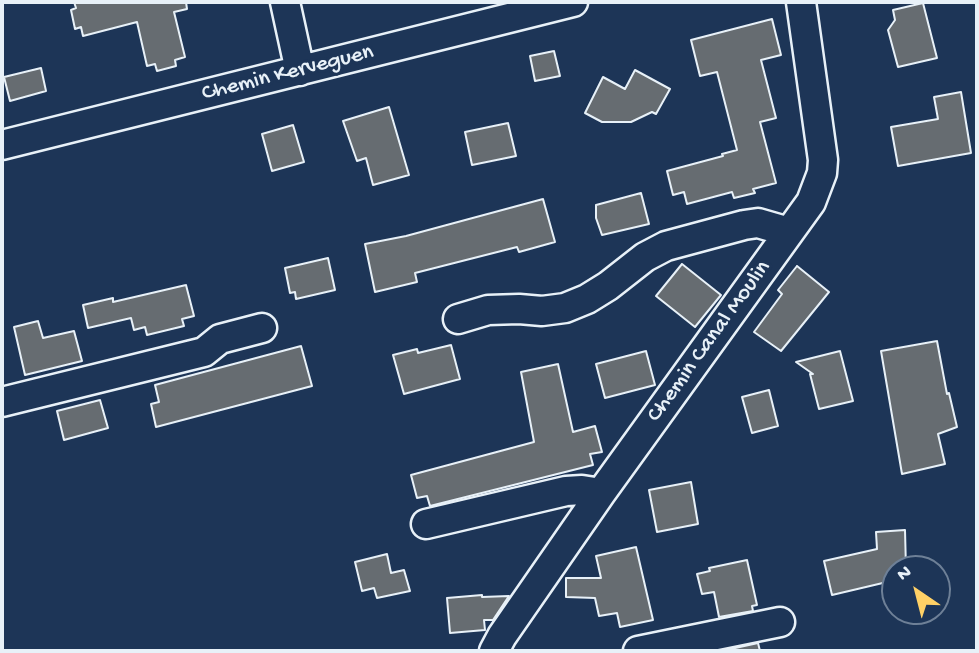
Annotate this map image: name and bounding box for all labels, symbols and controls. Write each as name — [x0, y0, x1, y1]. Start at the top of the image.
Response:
street label: Chemin Kerveguen — [199, 39, 377, 109]
street label: Chemin Canal Moulin — [642, 256, 778, 428]
north arrow — [881, 555, 951, 625]
text: N — [893, 561, 916, 587]

